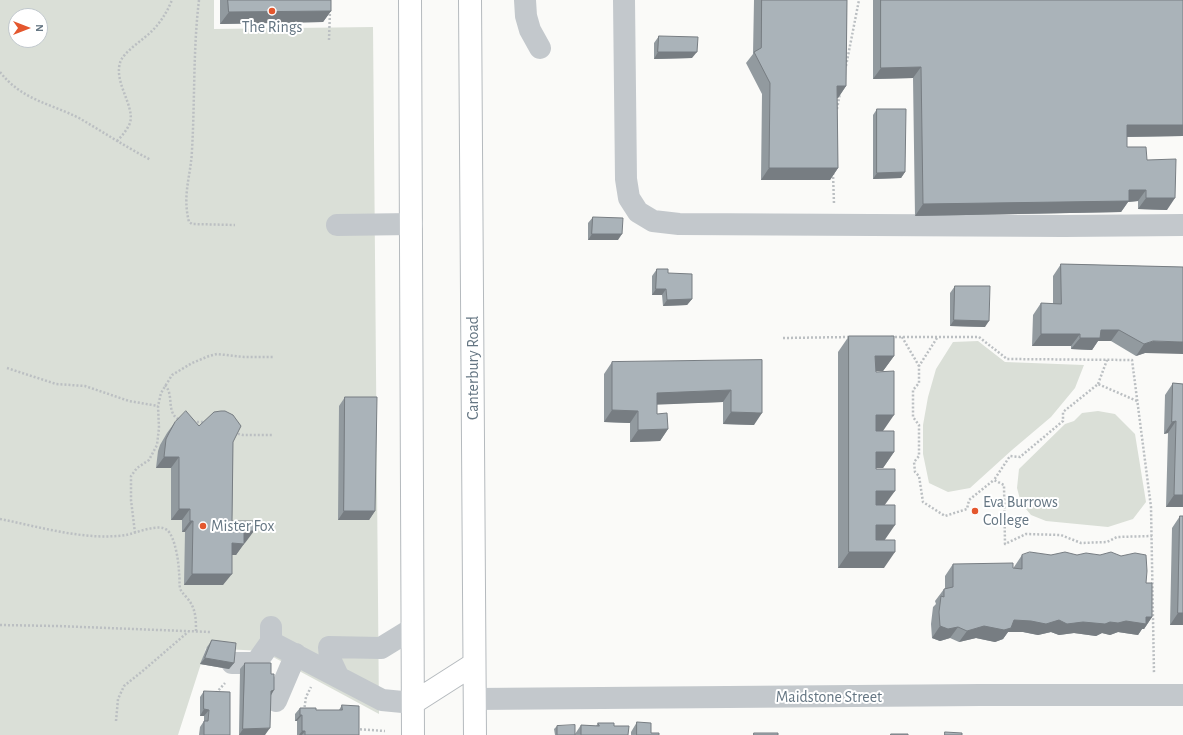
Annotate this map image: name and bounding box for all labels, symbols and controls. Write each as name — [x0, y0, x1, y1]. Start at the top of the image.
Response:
marker: The Rings — [267, 6, 277, 16]
north arrow — [8, 8, 48, 48]
place label: The Rings — [242, 17, 302, 37]
text: N — [34, 24, 45, 32]
street label: Canterbury Road — [463, 316, 483, 420]
place label: Eva Burrows College — [983, 492, 1058, 530]
marker: Eva Burrows College — [970, 506, 980, 516]
place label: Mister Fox — [211, 516, 274, 536]
marker: Mister Fox — [198, 521, 208, 531]
street label: Maidstone Street — [776, 687, 882, 707]

